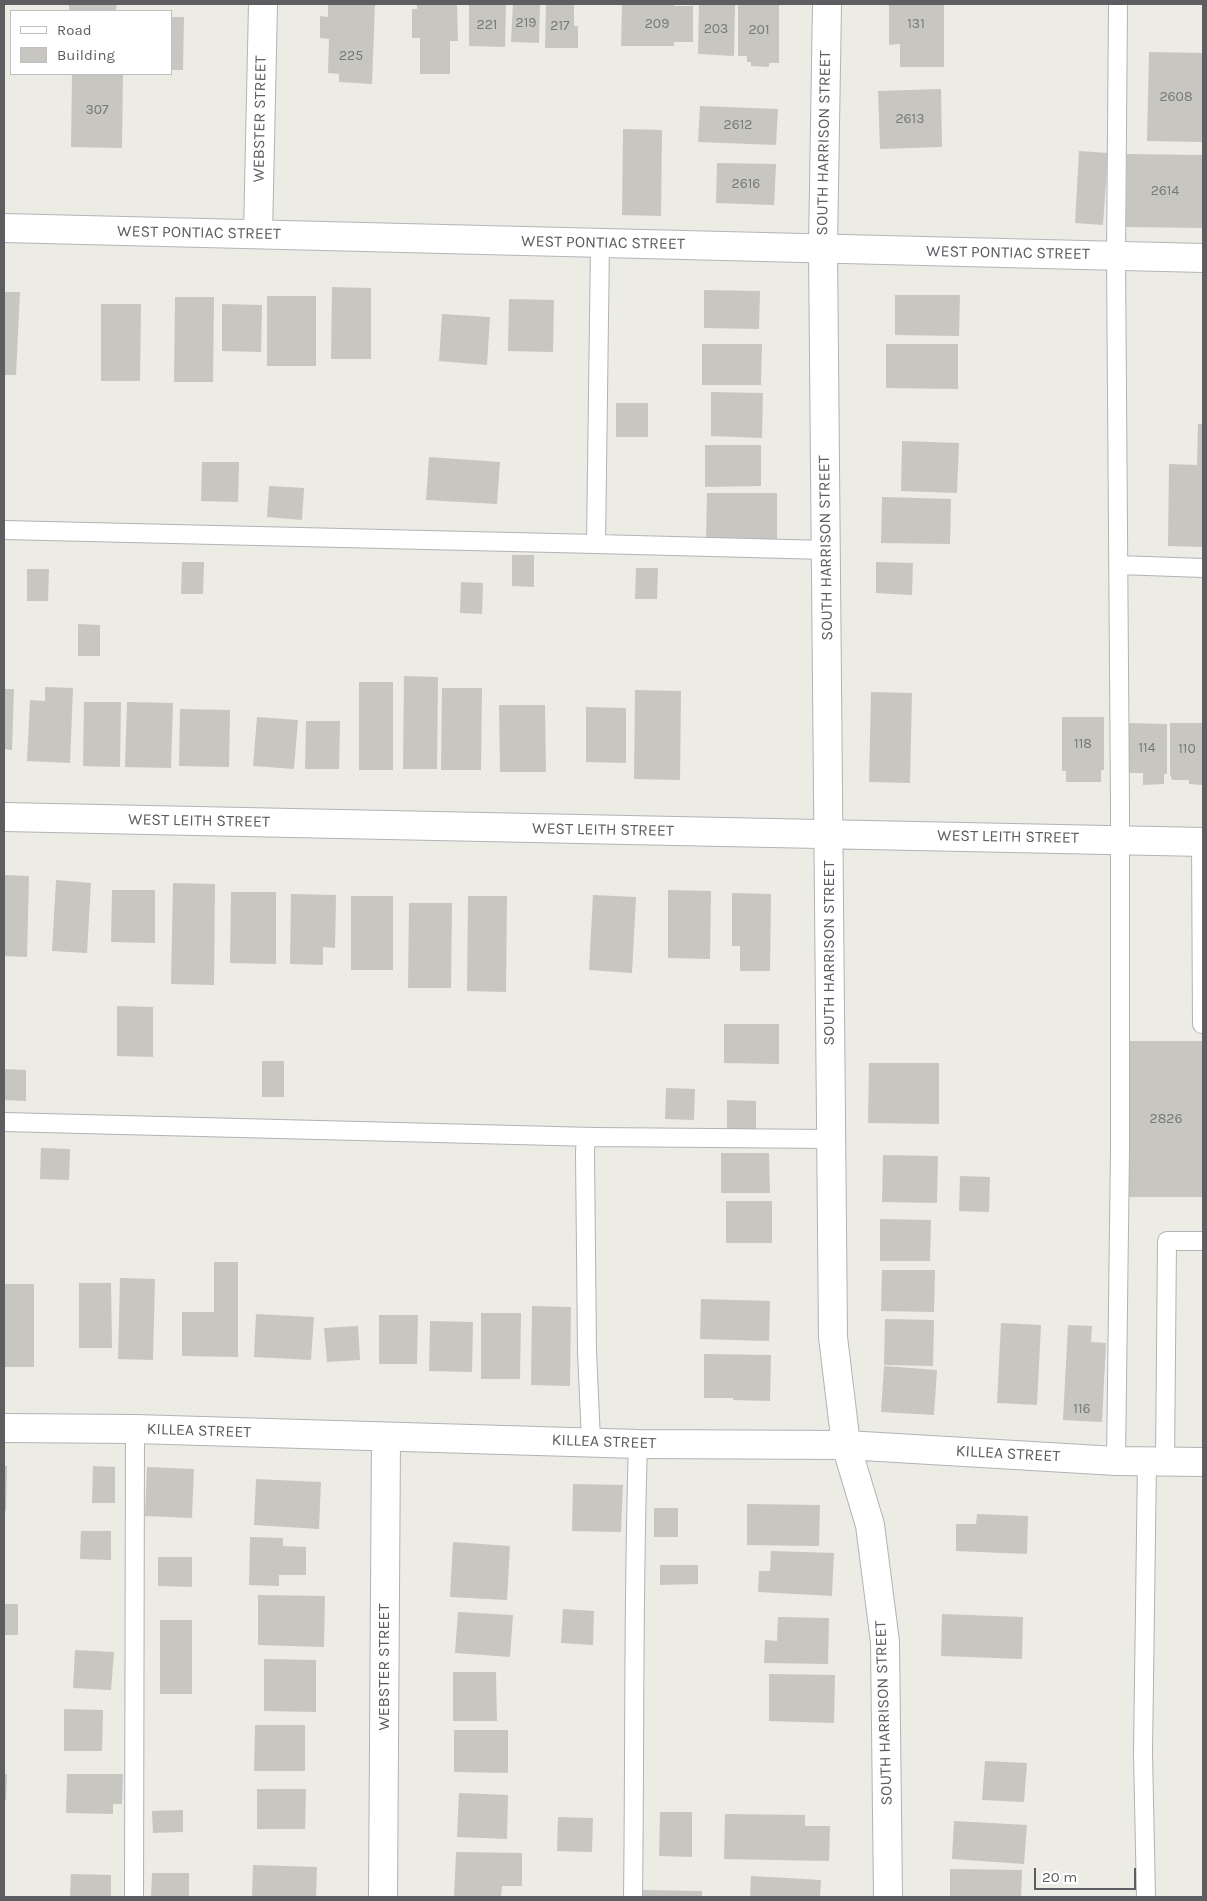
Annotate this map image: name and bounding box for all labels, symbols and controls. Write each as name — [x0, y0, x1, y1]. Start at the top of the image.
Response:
legend — [10, 10, 172, 75]
house number: 219 — [516, 15, 536, 31]
house number: 209 — [645, 16, 669, 32]
house number: 131 — [907, 16, 925, 32]
house number: 221 — [477, 17, 497, 33]
house number: 217 — [550, 18, 570, 34]
text: Road — [57, 21, 92, 39]
house number: 203 — [704, 21, 728, 37]
house number: 201 — [748, 22, 770, 38]
text: Building — [57, 46, 115, 64]
house number: 225 — [339, 48, 363, 64]
street label: SOUTH HARRISON STREET — [813, 50, 835, 236]
street label: WEBSTER STREET — [249, 55, 271, 183]
house number: 2608 — [1159, 89, 1193, 105]
house number: 307 — [85, 102, 109, 118]
house number: 2613 — [895, 111, 925, 127]
house number: 2612 — [724, 117, 752, 133]
house number: 2616 — [732, 176, 760, 192]
house number: 2614 — [1151, 183, 1179, 199]
street label: WEST PONTIAC STREET — [117, 222, 281, 244]
street label: WEST PONTIAC STREET — [521, 232, 685, 254]
street label: WEST PONTIAC STREET — [926, 242, 1090, 264]
street label: SOUTH HARRISON STREET — [815, 455, 837, 641]
house number: 118 — [1074, 736, 1092, 752]
house number: 114 — [1138, 740, 1156, 756]
house number: 110 — [1178, 741, 1196, 757]
street label: WEST LEITH STREET — [128, 810, 270, 832]
street label: WEST LEITH STREET — [532, 819, 674, 841]
street label: WEST LEITH STREET — [937, 826, 1079, 848]
street label: SOUTH HARRISON STREET — [819, 860, 839, 1046]
house number: 2826 — [1150, 1111, 1182, 1127]
house number: 116 — [1073, 1401, 1091, 1417]
street label: KILLEA STREET — [146, 1420, 252, 1442]
street label: KILLEA STREET — [551, 1431, 657, 1453]
street label: KILLEA STREET — [955, 1442, 1061, 1466]
street label: WEBSTER STREET — [374, 1604, 394, 1730]
street label: SOUTH HARRISON STREET — [871, 1620, 897, 1806]
scale bar — [1037, 1858, 1140, 1890]
text: 20 m — [1042, 1868, 1077, 1886]

